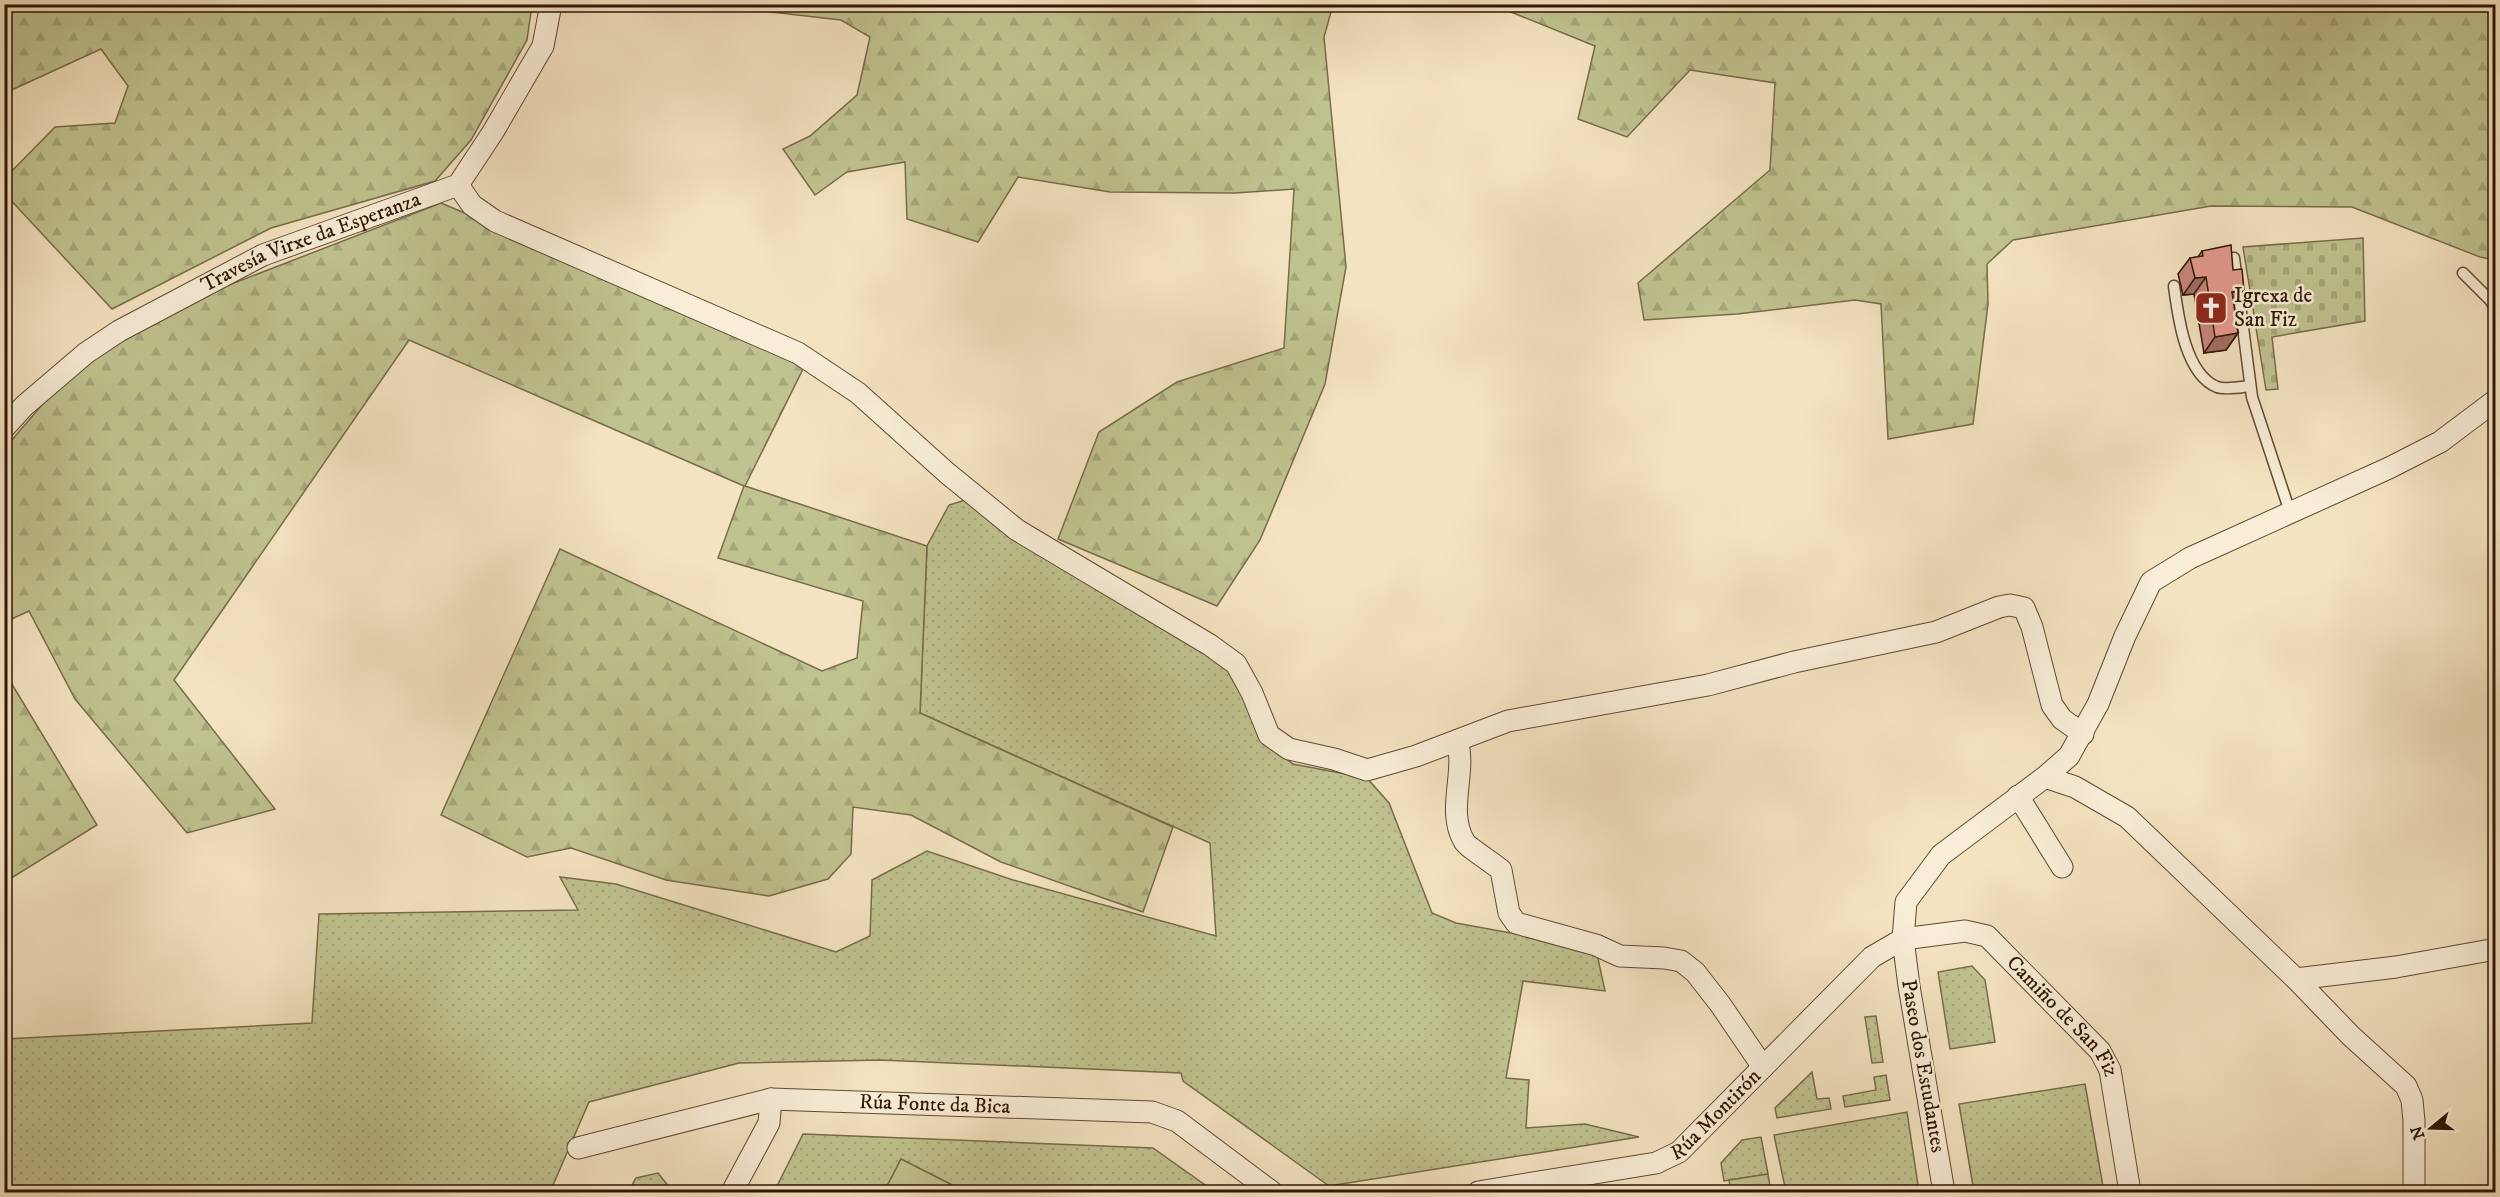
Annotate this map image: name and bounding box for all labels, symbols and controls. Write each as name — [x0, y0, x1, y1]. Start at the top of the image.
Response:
street label: Travesía Virxe da Esperanza — [197, 186, 424, 298]
place label: Igrexa de San Fiz — [2234, 283, 2313, 333]
church icon: Igrexa de San Fiz — [2193, 290, 2229, 326]
street label: Camiño de San Fiz — [2001, 950, 2124, 1078]
street label: Paseo dos Estudantes — [1895, 977, 1951, 1155]
street label: Rúa Montirón — [1667, 1064, 1767, 1167]
street label: Rúa Fonte da Bica — [859, 1089, 1011, 1120]
north arrow — [2401, 1098, 2461, 1158]
text: N — [2406, 1123, 2429, 1142]

